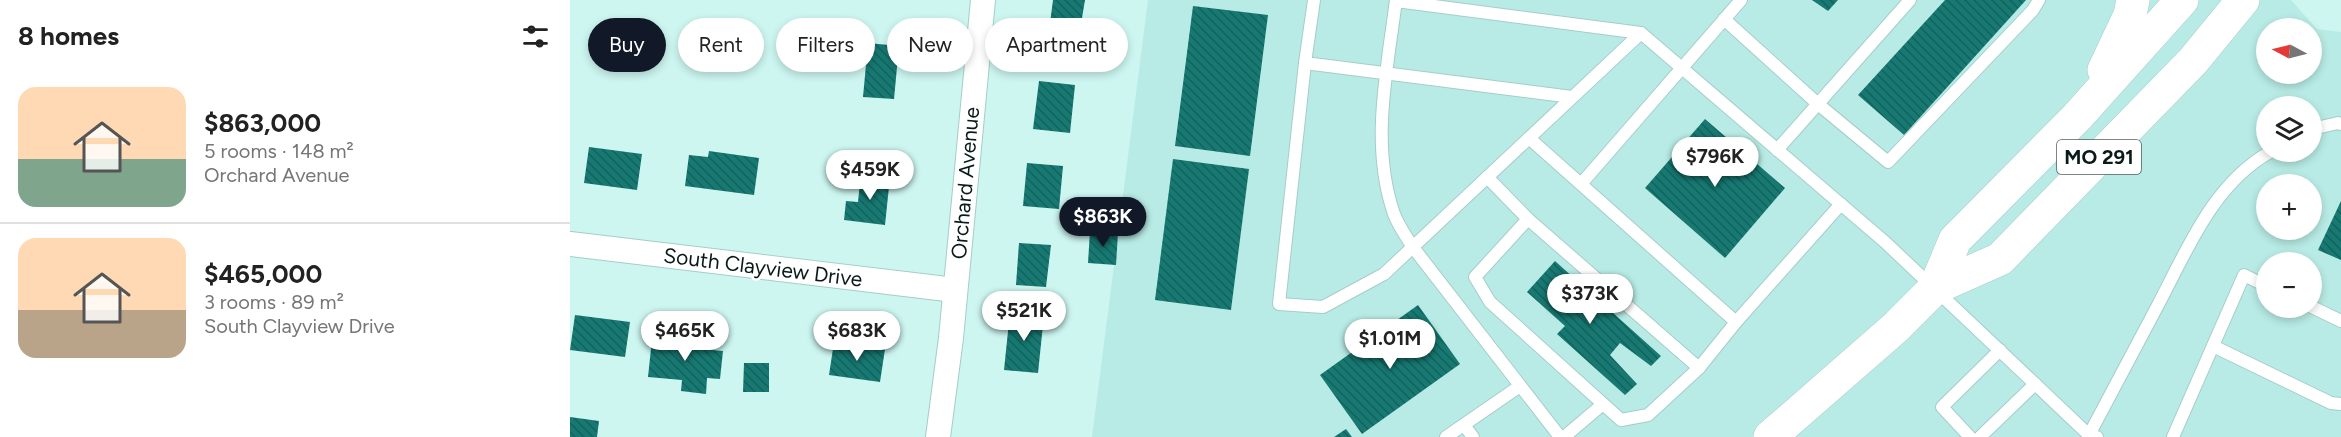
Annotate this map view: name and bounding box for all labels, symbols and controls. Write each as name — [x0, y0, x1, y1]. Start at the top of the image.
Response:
chip: Buy — [588, 18, 666, 72]
chip: Rent — [678, 18, 764, 72]
chip: Filters — [776, 18, 875, 72]
chip: New — [887, 18, 973, 72]
chip: Apartment — [985, 18, 1128, 72]
north arrow — [2256, 18, 2322, 84]
map controls — [2256, 18, 2322, 318]
text: 8 homes — [18, 20, 119, 52]
icon: filters — [519, 20, 552, 53]
button: layers — [2256, 96, 2322, 162]
street label: Orchard Avenue — [946, 106, 984, 260]
text: $863,000 — [204, 107, 321, 139]
icon: home — [66, 111, 138, 183]
pin: $796K — [1673, 137, 1757, 188]
text: 5 rooms · 148 m² — [204, 139, 354, 163]
road number: MO 291 — [2057, 140, 2141, 174]
text: $796K — [1686, 144, 1744, 168]
pin: $459K — [828, 150, 912, 201]
text: $459K — [840, 157, 900, 181]
text: Orchard Avenue — [204, 163, 350, 187]
button: + — [2256, 174, 2322, 240]
pin: $863K — [1061, 197, 1145, 248]
text: $863K — [1073, 204, 1133, 228]
street label: South Clayview Drive — [662, 242, 864, 292]
button: − — [2256, 252, 2322, 318]
text: $465,000 — [204, 258, 322, 290]
icon: home — [66, 262, 138, 334]
pin: $373K — [1548, 274, 1632, 325]
text: $373K — [1561, 281, 1619, 305]
text: 3 rooms · 89 m² — [204, 290, 344, 314]
pin: $521K — [982, 291, 1066, 342]
text: $521K — [996, 298, 1052, 322]
pin: $465K — [643, 311, 727, 362]
pin: $683K — [815, 311, 899, 362]
text: South Clayview Drive — [204, 314, 395, 338]
text: $465K — [655, 318, 715, 342]
text: $683K — [827, 318, 887, 342]
pin: $1.01M — [1341, 319, 1439, 370]
text: $1.01M — [1358, 326, 1422, 350]

